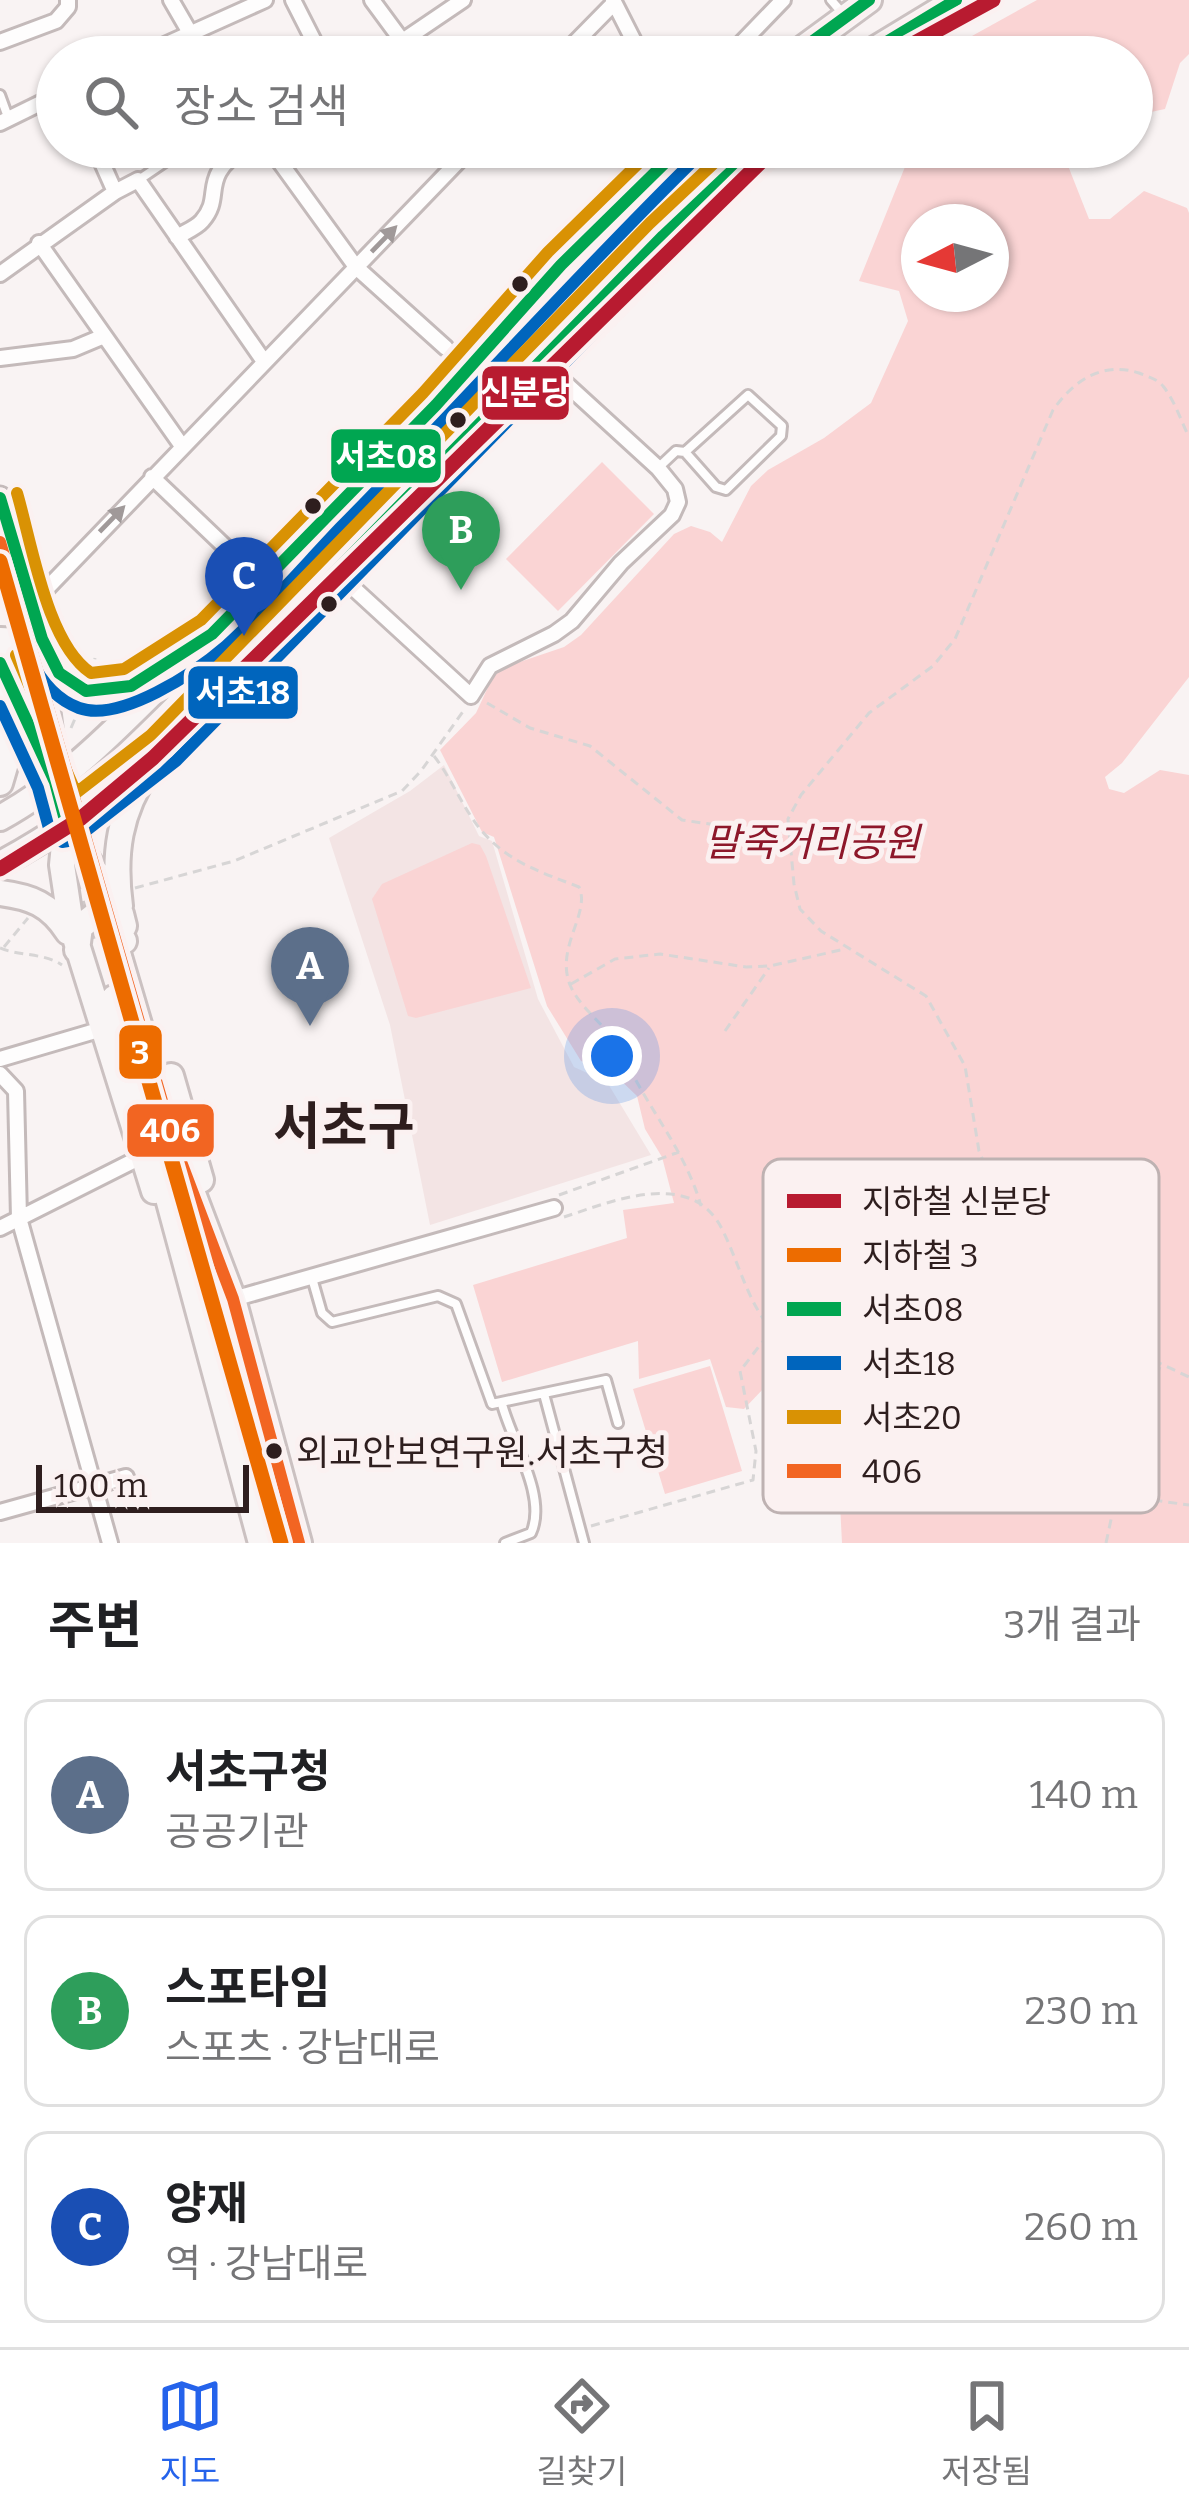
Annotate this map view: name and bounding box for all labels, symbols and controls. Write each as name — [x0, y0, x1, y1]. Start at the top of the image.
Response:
search box — [36, 36, 1153, 168]
icon: search — [78, 69, 144, 135]
text: 장소 검색 — [174, 80, 349, 134]
north arrow — [901, 204, 1009, 312]
one-way arrow — [369, 225, 397, 254]
unlabelled marker — [509, 273, 531, 295]
line badge: 신분당 — [480, 364, 571, 422]
text: 신분당 — [479, 373, 571, 413]
unlabelled marker — [447, 409, 469, 431]
line badge: 서초08 — [329, 427, 443, 485]
text: 서초08 — [335, 437, 437, 477]
pin: B — [422, 491, 500, 590]
unlabelled marker — [302, 495, 324, 517]
one-way arrow — [98, 505, 126, 534]
pin: C — [205, 537, 283, 636]
unlabelled marker — [318, 593, 340, 615]
line badge: 서초18 — [186, 664, 300, 721]
text: 서초18 — [196, 673, 290, 713]
park label: 말죽거리공원 — [704, 820, 923, 866]
pin: A — [271, 927, 349, 1026]
line badge: 3 — [117, 1023, 164, 1081]
your location — [582, 1026, 642, 1086]
text: 3 — [130, 1033, 150, 1073]
district label: 서초구 — [274, 1096, 414, 1158]
line badge: 406 — [125, 1102, 216, 1159]
text: 406 — [140, 1111, 200, 1151]
legend — [763, 1159, 1159, 1513]
text: 지하철 신분당 — [862, 1182, 1051, 1222]
text: 지하철 3 — [862, 1236, 979, 1276]
text: 서초08 — [862, 1290, 964, 1330]
text: 서초18 — [862, 1344, 956, 1384]
text: 서초20 — [862, 1398, 962, 1438]
place label: 외교안보연구원.서초구청 — [296, 1431, 668, 1475]
marker: 외교안보연구원.서초구청 — [263, 1440, 285, 1462]
text: 406 — [862, 1452, 922, 1492]
scale bar — [36, 1459, 249, 1512]
text: 100 m — [54, 1466, 148, 1506]
text: 주변 — [48, 1595, 142, 1657]
text: 3개 결과 — [1003, 1602, 1141, 1648]
text: 서초구청 — [165, 1745, 331, 1799]
text: A — [76, 1772, 104, 1818]
text: 140 m — [1029, 1772, 1138, 1818]
text: 공공기관 — [165, 1809, 309, 1855]
text: 스포타임 — [165, 1961, 331, 2015]
text: B — [77, 1988, 103, 2034]
text: 230 m — [1025, 1988, 1138, 2034]
text: 스포츠 · 강남대로 — [165, 2025, 440, 2071]
text: 양재 — [165, 2177, 248, 2231]
text: C — [78, 2204, 102, 2250]
text: 260 m — [1024, 2204, 1138, 2250]
text: 역 · 강남대로 — [165, 2241, 368, 2287]
tab: 지도 — [157, 2373, 223, 2493]
tab: 길찾기 — [536, 2373, 627, 2493]
tab: 저장됨 — [941, 2373, 1032, 2493]

